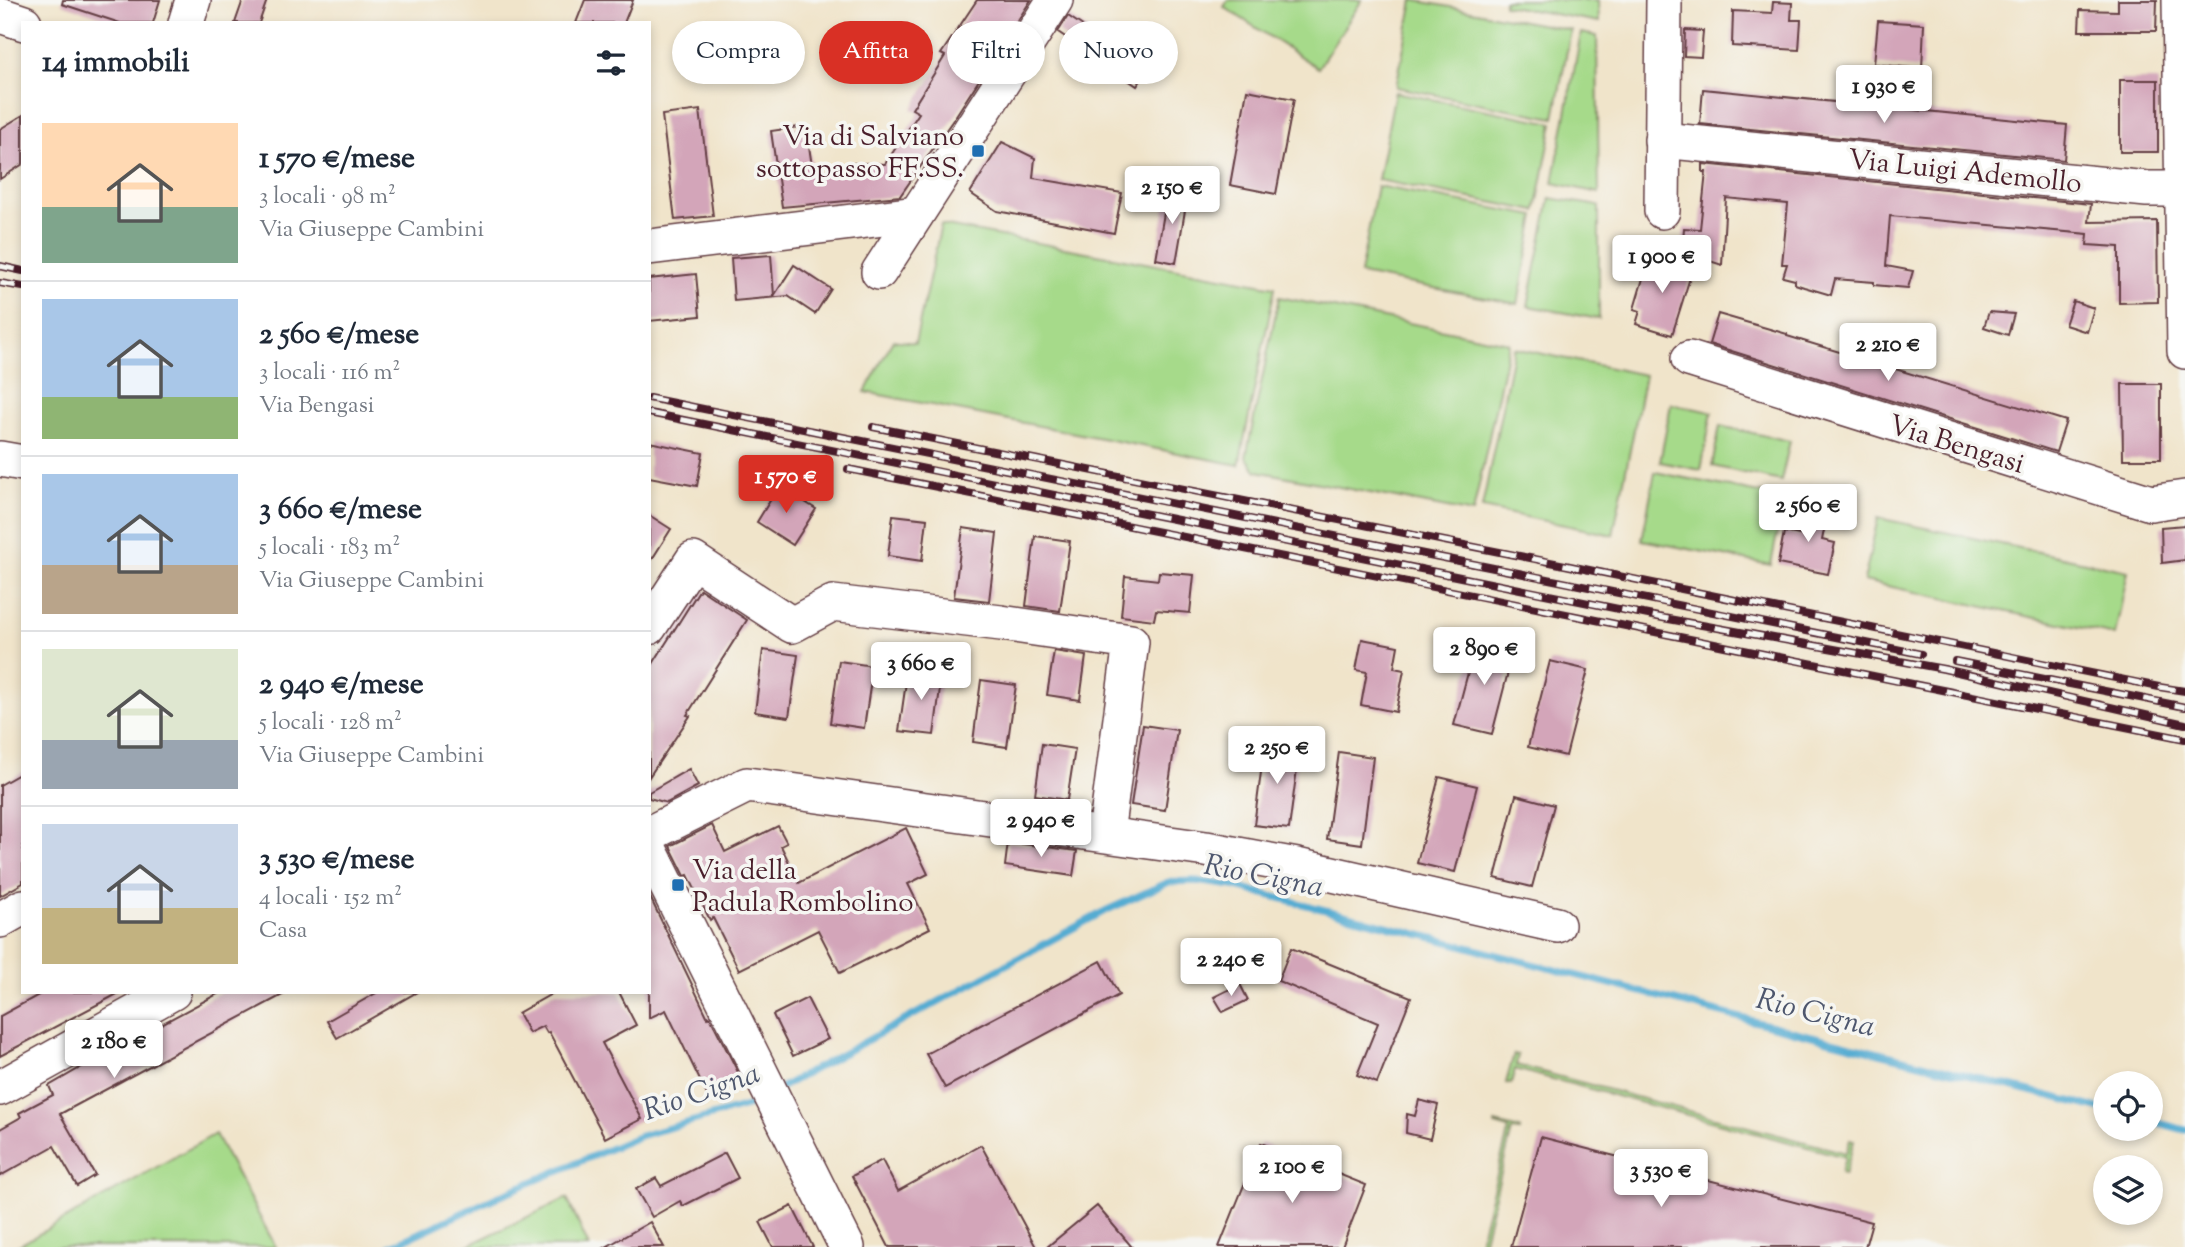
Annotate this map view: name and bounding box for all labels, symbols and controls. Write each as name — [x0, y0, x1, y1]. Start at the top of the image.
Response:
chip: Compra — [672, 21, 805, 84]
chip: Affitta — [819, 21, 933, 84]
chip: Filtri — [947, 21, 1045, 84]
chip: Nuovo — [1059, 21, 1178, 84]
text: 14 immobili — [42, 42, 189, 85]
icon: filters — [592, 44, 630, 82]
pin: 1 930 € — [1819, 66, 1949, 125]
text: 1 930 € — [1852, 71, 1916, 104]
place label: Via di Salviano sottopasso FF.SS. — [756, 118, 964, 190]
text: 1 570 €/mese — [259, 138, 415, 181]
street label: Via Luigi Ademollo — [1846, 141, 2084, 205]
marker: Via di Salviano sottopasso FF.SS. — [970, 143, 986, 159]
icon: home — [98, 151, 182, 235]
pin: 2 150 € — [1107, 166, 1237, 226]
text: 2 150 € — [1141, 172, 1203, 205]
text: 3 locali · 98 m² — [259, 181, 396, 214]
text: Via Giuseppe Cambini — [259, 214, 484, 247]
pin: 1 900 € — [1597, 236, 1727, 295]
text: 1 900 € — [1628, 241, 1696, 274]
text: 2 560 €/mese — [259, 314, 419, 357]
pin: 2 210 € — [1823, 324, 1953, 383]
icon: home — [98, 327, 182, 411]
text: 2 210 € — [1855, 329, 1921, 362]
text: 3 locali · 116 m² — [259, 357, 400, 390]
text: Via Bengasi — [259, 390, 374, 423]
street label: Via Bengasi — [1883, 406, 2029, 486]
pin: 1 570 € — [721, 456, 851, 515]
text: 1 570 € — [755, 461, 817, 494]
pin: 2 560 € — [1743, 484, 1873, 544]
text: 3 660 €/mese — [259, 489, 422, 532]
text: 2 560 € — [1775, 490, 1841, 523]
icon: home — [98, 502, 182, 586]
text: 5 locali · 183 m² — [259, 532, 400, 565]
text: Via Giuseppe Cambini — [259, 565, 484, 598]
pin: 2 890 € — [1419, 628, 1549, 687]
text: 2 890 € — [1449, 633, 1519, 666]
pin: 3 660 € — [856, 642, 986, 702]
text: 3 660 € — [887, 648, 955, 681]
text: 2 940 €/mese — [259, 664, 424, 707]
icon: home — [98, 677, 182, 761]
text: 5 locali · 128 m² — [259, 707, 402, 740]
pin: 2 250 € — [1212, 726, 1342, 786]
text: 2 250 € — [1244, 732, 1310, 765]
text: Via Giuseppe Cambini — [259, 740, 484, 773]
pin: 2 940 € — [976, 800, 1106, 859]
text: 2 940 € — [1006, 805, 1076, 838]
text: 3 530 €/mese — [259, 839, 414, 882]
water label: Rio Cigna — [1200, 845, 1327, 910]
icon: home — [98, 852, 182, 936]
place label: Via della Padula Rombolino — [692, 852, 914, 924]
marker: Via della Padula Rombolino — [670, 877, 686, 893]
text: 4 locali · 152 m² — [259, 882, 402, 915]
text: Casa — [259, 915, 307, 948]
pin: 2 240 € — [1166, 939, 1296, 998]
text: 2 240 € — [1196, 944, 1266, 977]
water label: Rio Cigna — [1751, 979, 1879, 1050]
pin: 2 180 € — [49, 1020, 179, 1080]
text: 2 180 € — [81, 1026, 147, 1059]
water label: Rio Cigna — [638, 1053, 766, 1133]
map controls — [2093, 1071, 2163, 1225]
button: locate — [2093, 1071, 2163, 1141]
pin: 2 100 € — [1227, 1146, 1357, 1205]
pin: 3 530 € — [1596, 1150, 1726, 1209]
text: 2 100 € — [1259, 1151, 1325, 1184]
text: 3 530 € — [1630, 1155, 1692, 1188]
button: layers — [2093, 1155, 2163, 1225]

